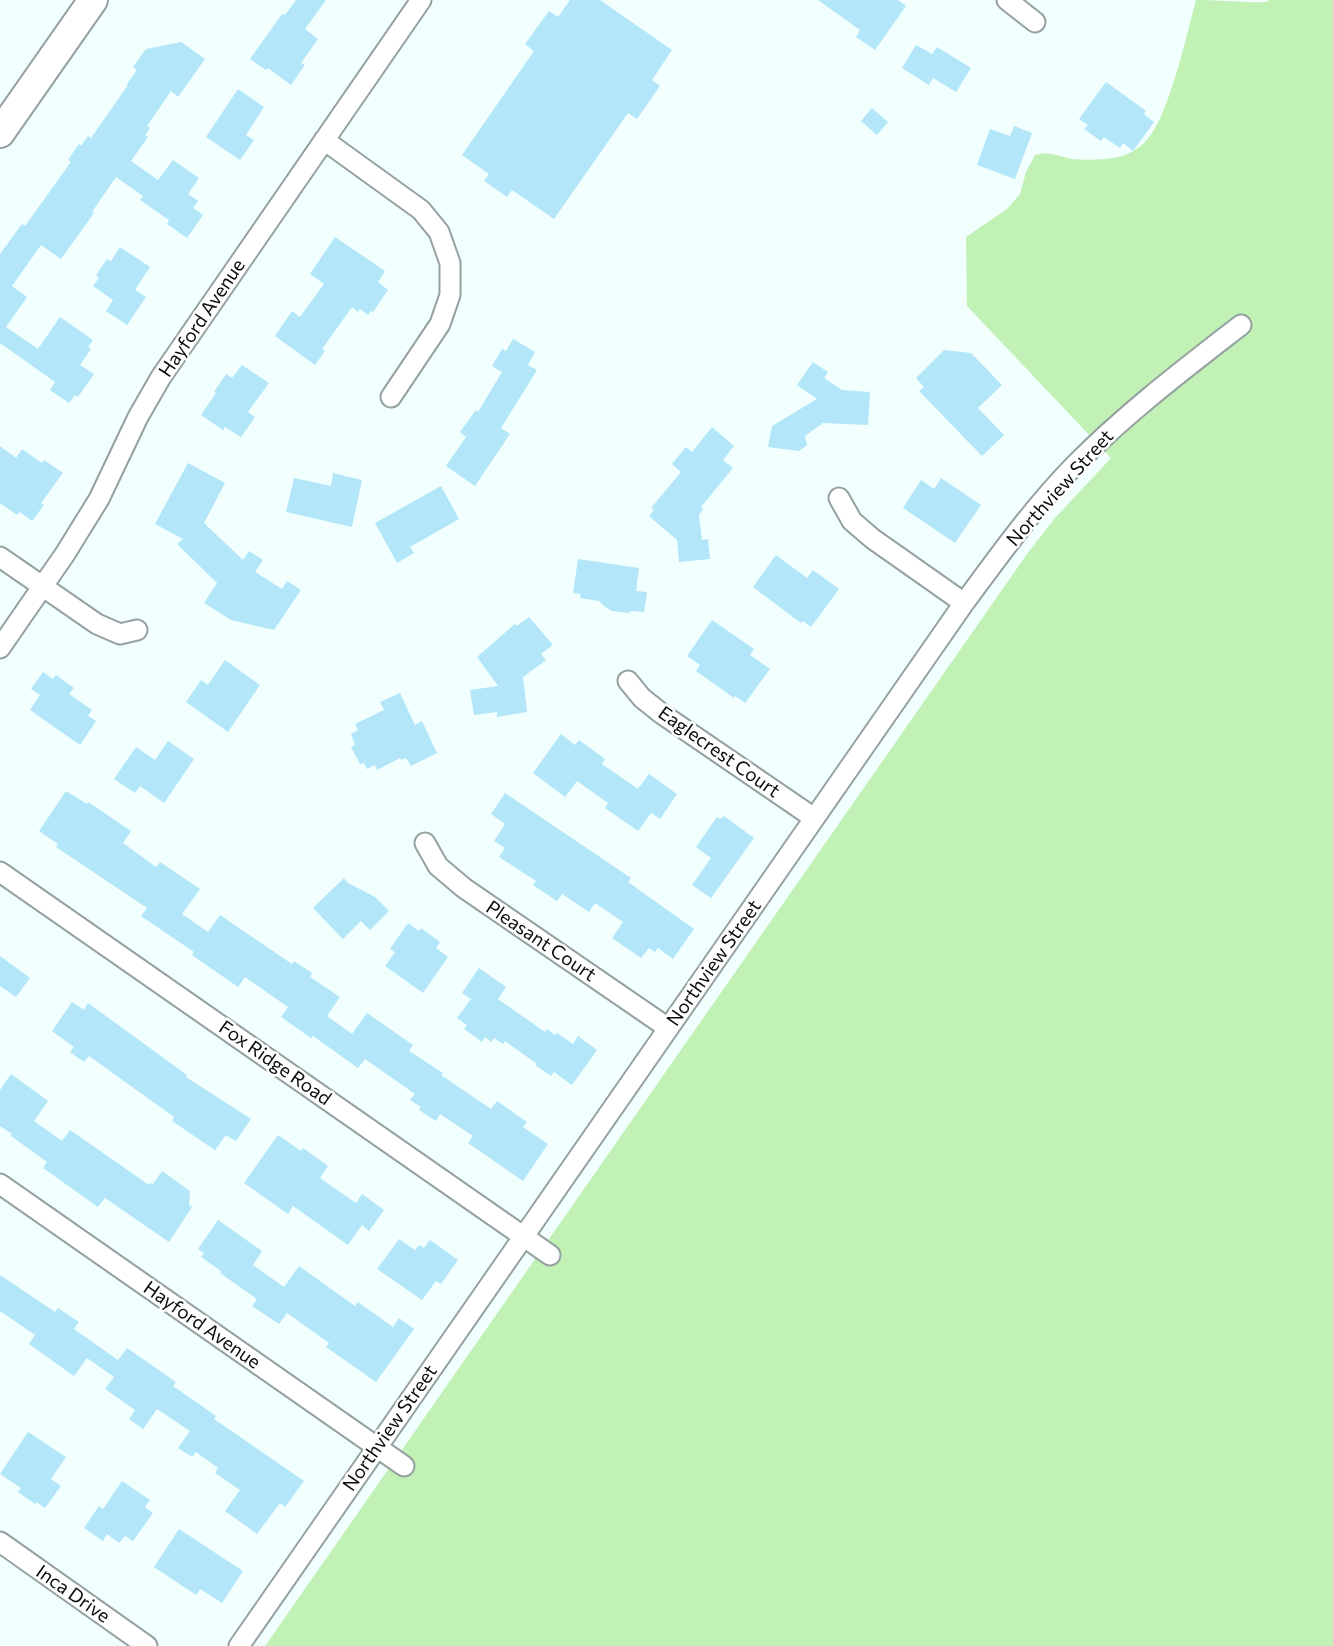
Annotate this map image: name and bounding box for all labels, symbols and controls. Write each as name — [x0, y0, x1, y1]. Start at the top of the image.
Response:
street label: Hayford Avenue — [154, 255, 250, 381]
street label: Northview Street — [1002, 425, 1118, 551]
street label: Eaglecrest Court — [654, 702, 784, 802]
street label: Pleasant Court — [482, 896, 600, 986]
street label: Northview Street — [662, 896, 766, 1030]
street label: Fox Ridge Road — [214, 1016, 336, 1110]
street label: Hayford Avenue — [139, 1276, 265, 1374]
street label: Northview Street — [338, 1361, 442, 1495]
street label: Inca Drive — [32, 1560, 114, 1628]

